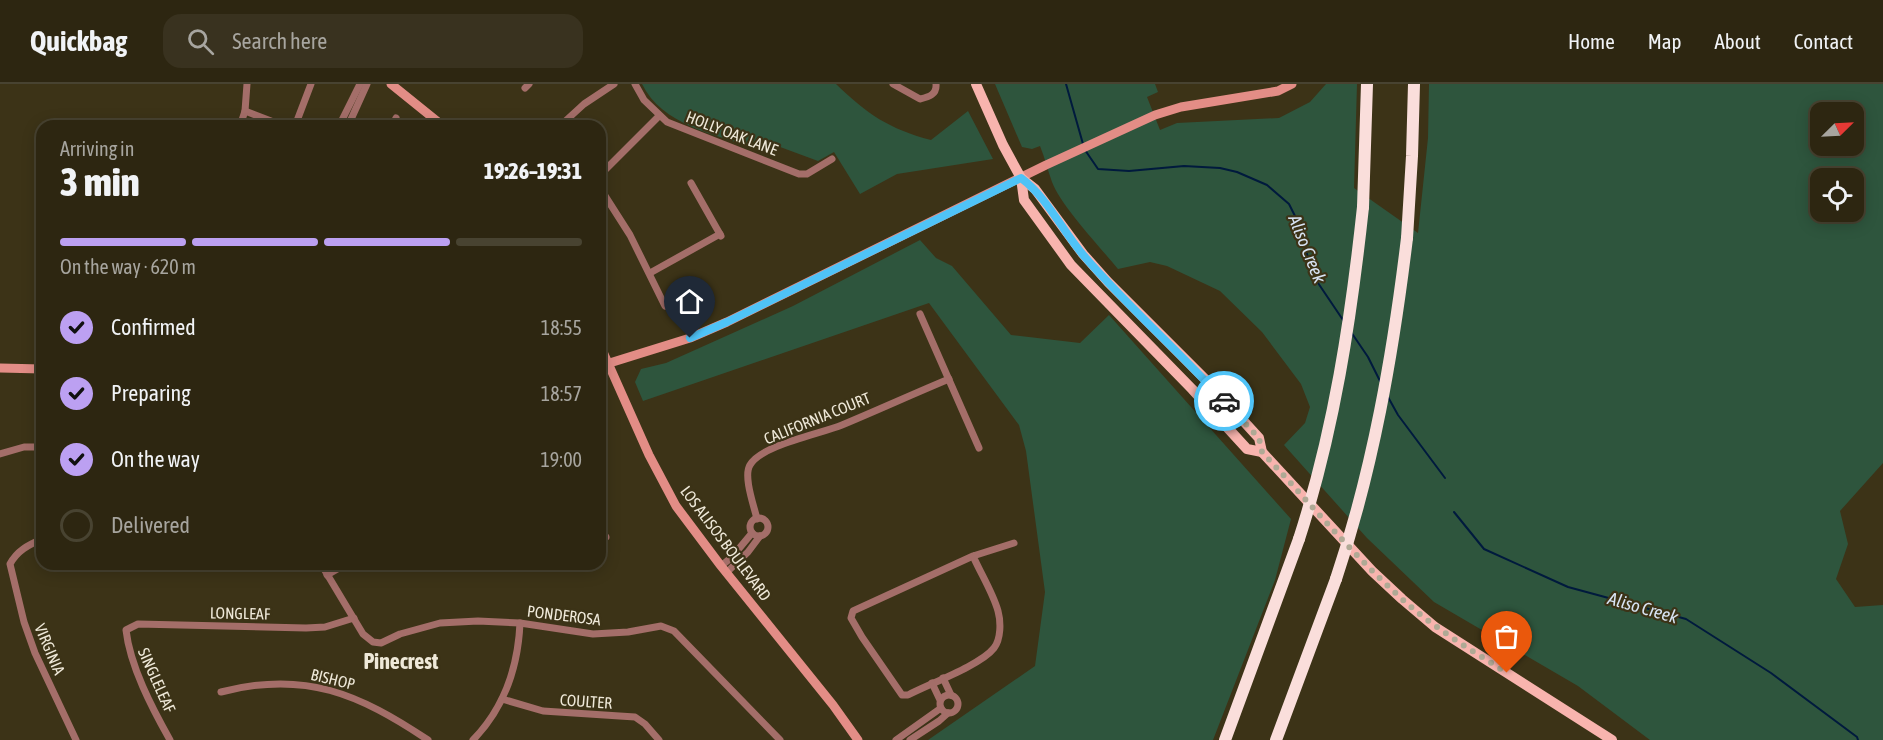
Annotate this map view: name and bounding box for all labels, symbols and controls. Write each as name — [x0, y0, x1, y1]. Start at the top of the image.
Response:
search box — [163, 14, 583, 68]
text: Quickbag — [30, 25, 127, 57]
icon: search — [184, 25, 217, 58]
text: Search here — [232, 28, 327, 54]
text: Home — [1568, 29, 1615, 53]
text: Map — [1648, 29, 1682, 53]
text: About — [1715, 29, 1761, 53]
text: Contact — [1794, 29, 1853, 53]
north arrow — [1810, 102, 1864, 156]
map controls — [1810, 102, 1864, 222]
street label: HOLLY OAK LANE — [684, 107, 781, 159]
text: Arriving in — [60, 137, 134, 160]
text: 19:26–19:31 — [484, 158, 582, 184]
text: 3 min — [60, 160, 140, 204]
button: locate — [1810, 168, 1864, 222]
water label: Aliso Creek — [1284, 211, 1331, 287]
text: On the way · 620 m — [60, 255, 196, 278]
pin — [664, 276, 715, 338]
icon: home — [673, 285, 706, 318]
icon: check — [60, 311, 93, 344]
text: Confirmed — [111, 314, 196, 340]
text: 18:55 — [541, 316, 582, 339]
courier — [1194, 371, 1254, 431]
icon: check — [60, 377, 93, 410]
text: Preparing — [111, 380, 191, 406]
text: 18:57 — [541, 382, 582, 405]
icon: car — [1208, 385, 1241, 418]
street label: CALIFORNIA COURT — [761, 388, 873, 448]
icon: check — [60, 443, 93, 476]
text: On the way — [111, 446, 200, 472]
text: 19:00 — [540, 448, 582, 471]
street label: LOS ALISOS BOULEVARD — [677, 482, 775, 604]
text: Delivered — [111, 512, 190, 538]
water label: Aliso Creek — [1605, 587, 1682, 628]
street label: PONDEROSA — [526, 602, 602, 628]
street label: LONGLEAF — [210, 603, 271, 623]
pin — [1481, 611, 1532, 673]
icon: bag — [1490, 620, 1523, 653]
street label: VIRGINIA — [31, 621, 69, 677]
street label: SINGLELEAF — [135, 645, 179, 716]
district label: Pinecrest — [364, 648, 439, 674]
street label: BISHOP — [309, 665, 357, 693]
street label: COULTER — [559, 690, 613, 712]

